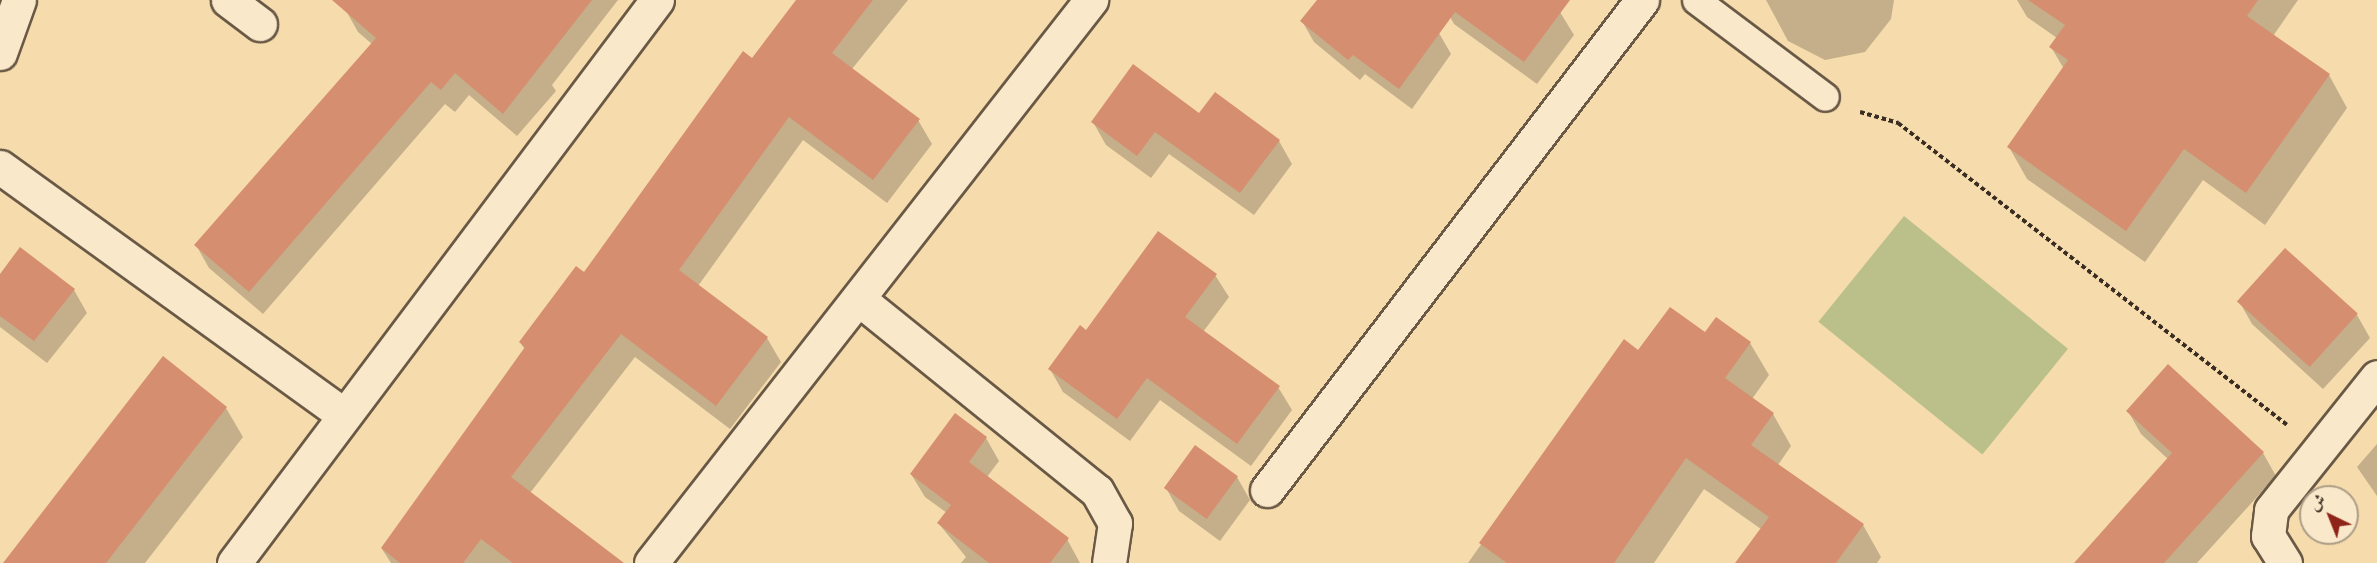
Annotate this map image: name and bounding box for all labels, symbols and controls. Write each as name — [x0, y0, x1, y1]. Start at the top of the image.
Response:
north arrow — [2299, 485, 2359, 545]
text: ش — [2305, 490, 2331, 517]

